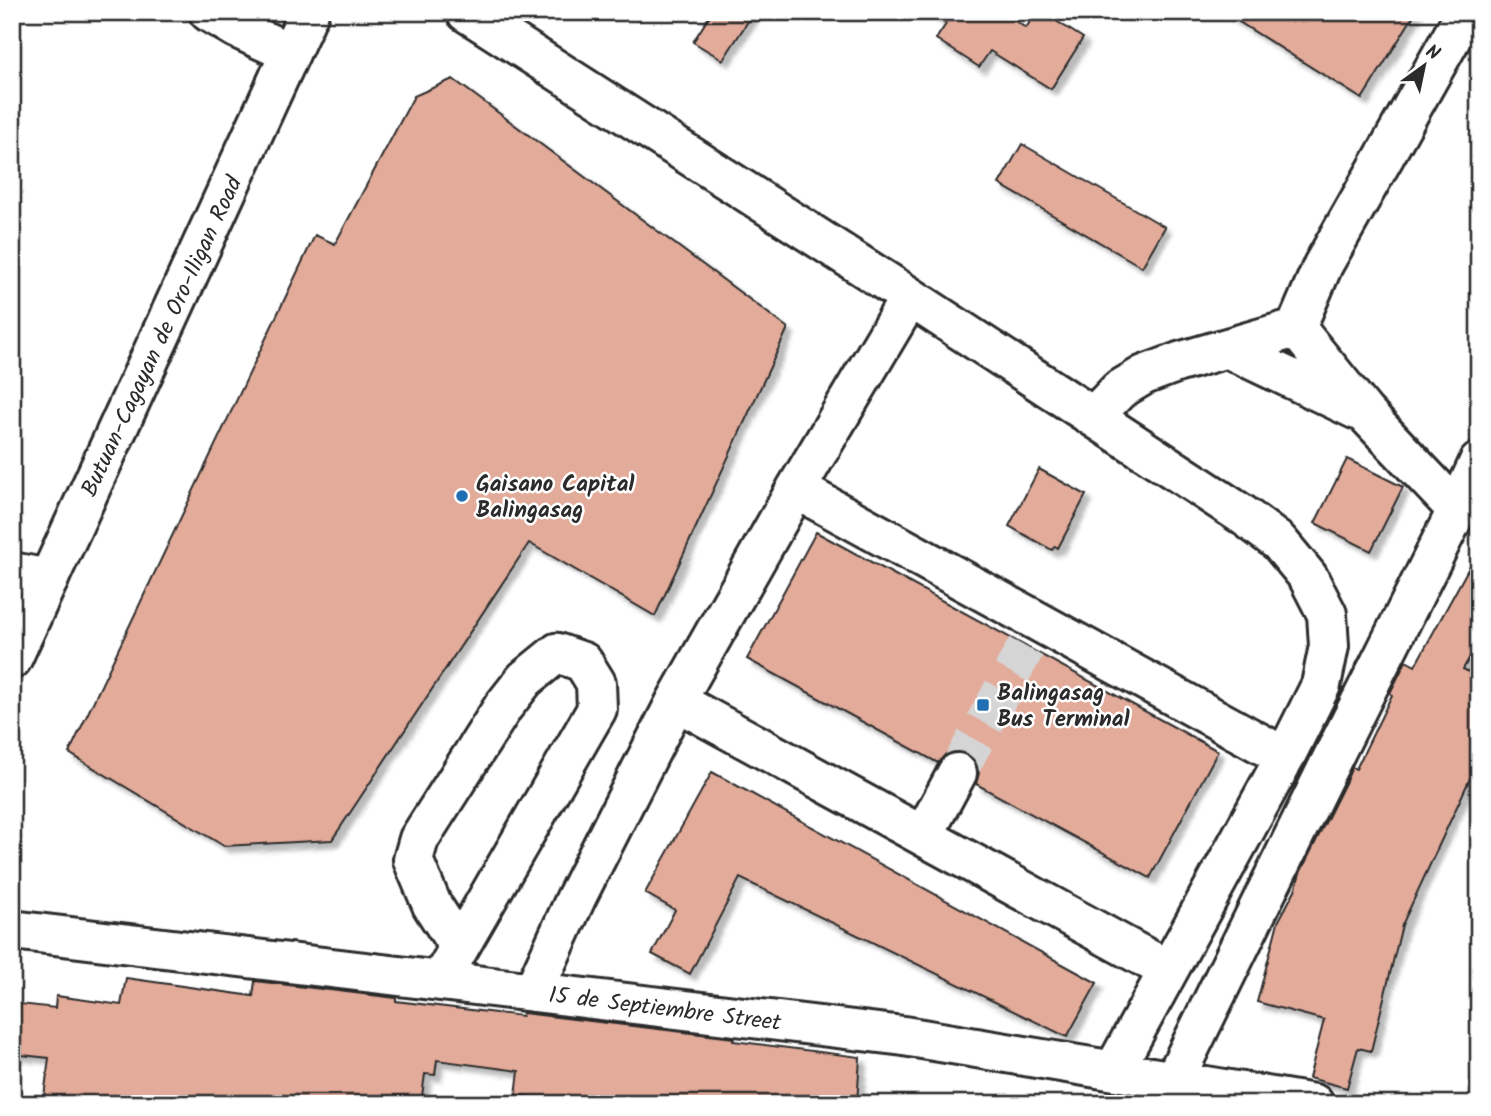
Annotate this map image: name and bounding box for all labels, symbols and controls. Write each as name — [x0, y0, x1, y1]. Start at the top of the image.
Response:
north arrow — [1390, 32, 1460, 102]
text: N — [1419, 38, 1445, 69]
street label: Butuan-Cagayan de Oro-Iligan Road — [73, 170, 253, 503]
place label: Gaisano Capital Balingasag — [476, 467, 635, 529]
marker: Gaisano Capital Balingasag — [454, 488, 470, 504]
place label: Balingasag Bus Terminal — [997, 676, 1130, 738]
marker: Balingasag Bus Terminal — [975, 697, 991, 713]
street label: 15 de Septiembre Street — [546, 978, 784, 1042]

